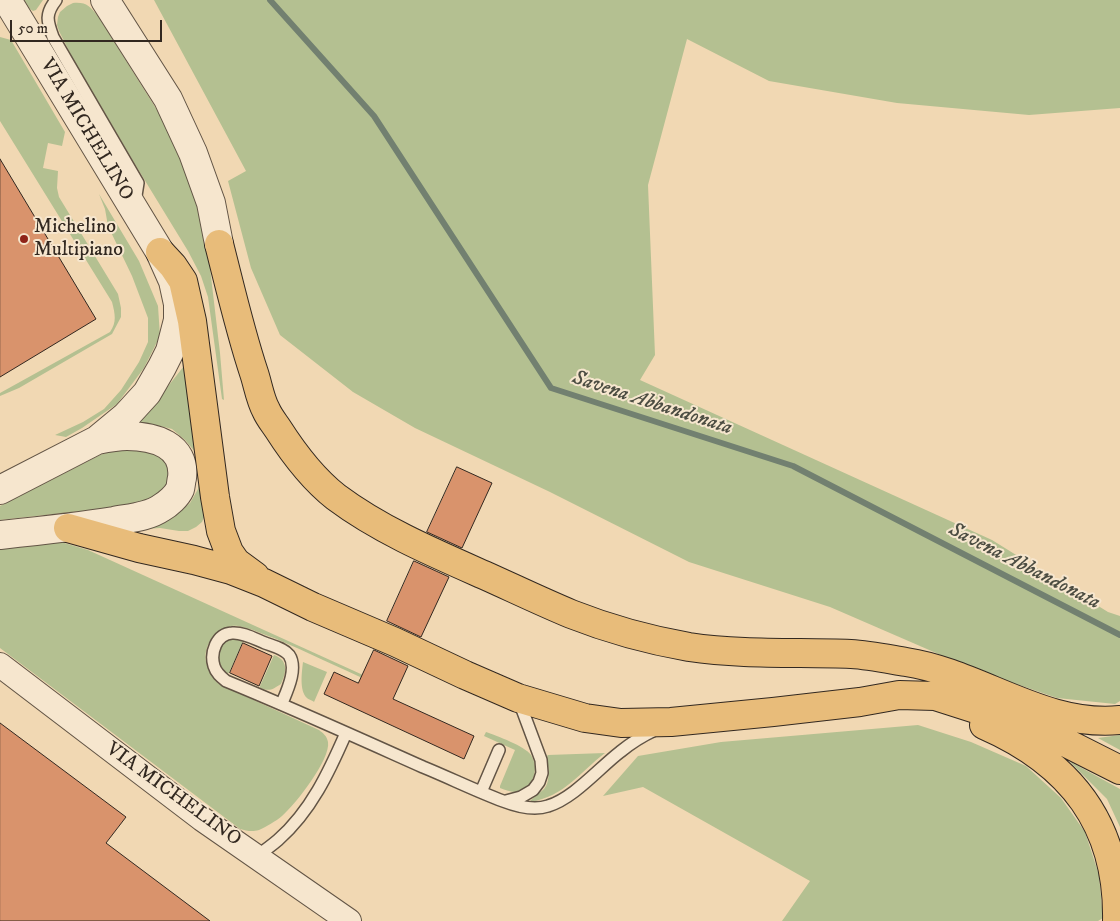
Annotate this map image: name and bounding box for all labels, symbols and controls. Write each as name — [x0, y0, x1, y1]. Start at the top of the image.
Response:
scale bar — [12, 10, 165, 42]
text: 50 m — [18, 19, 48, 38]
street label: VIA MICHELINO — [34, 55, 138, 205]
place label: Michelino Multipiano — [34, 216, 123, 263]
marker: Michelino Multipiano — [18, 233, 30, 245]
water label: Savena Abbandonata — [569, 366, 735, 442]
water label: Savena Abbandonata — [944, 518, 1104, 616]
street label: VIA MICHELINO — [101, 738, 245, 852]

